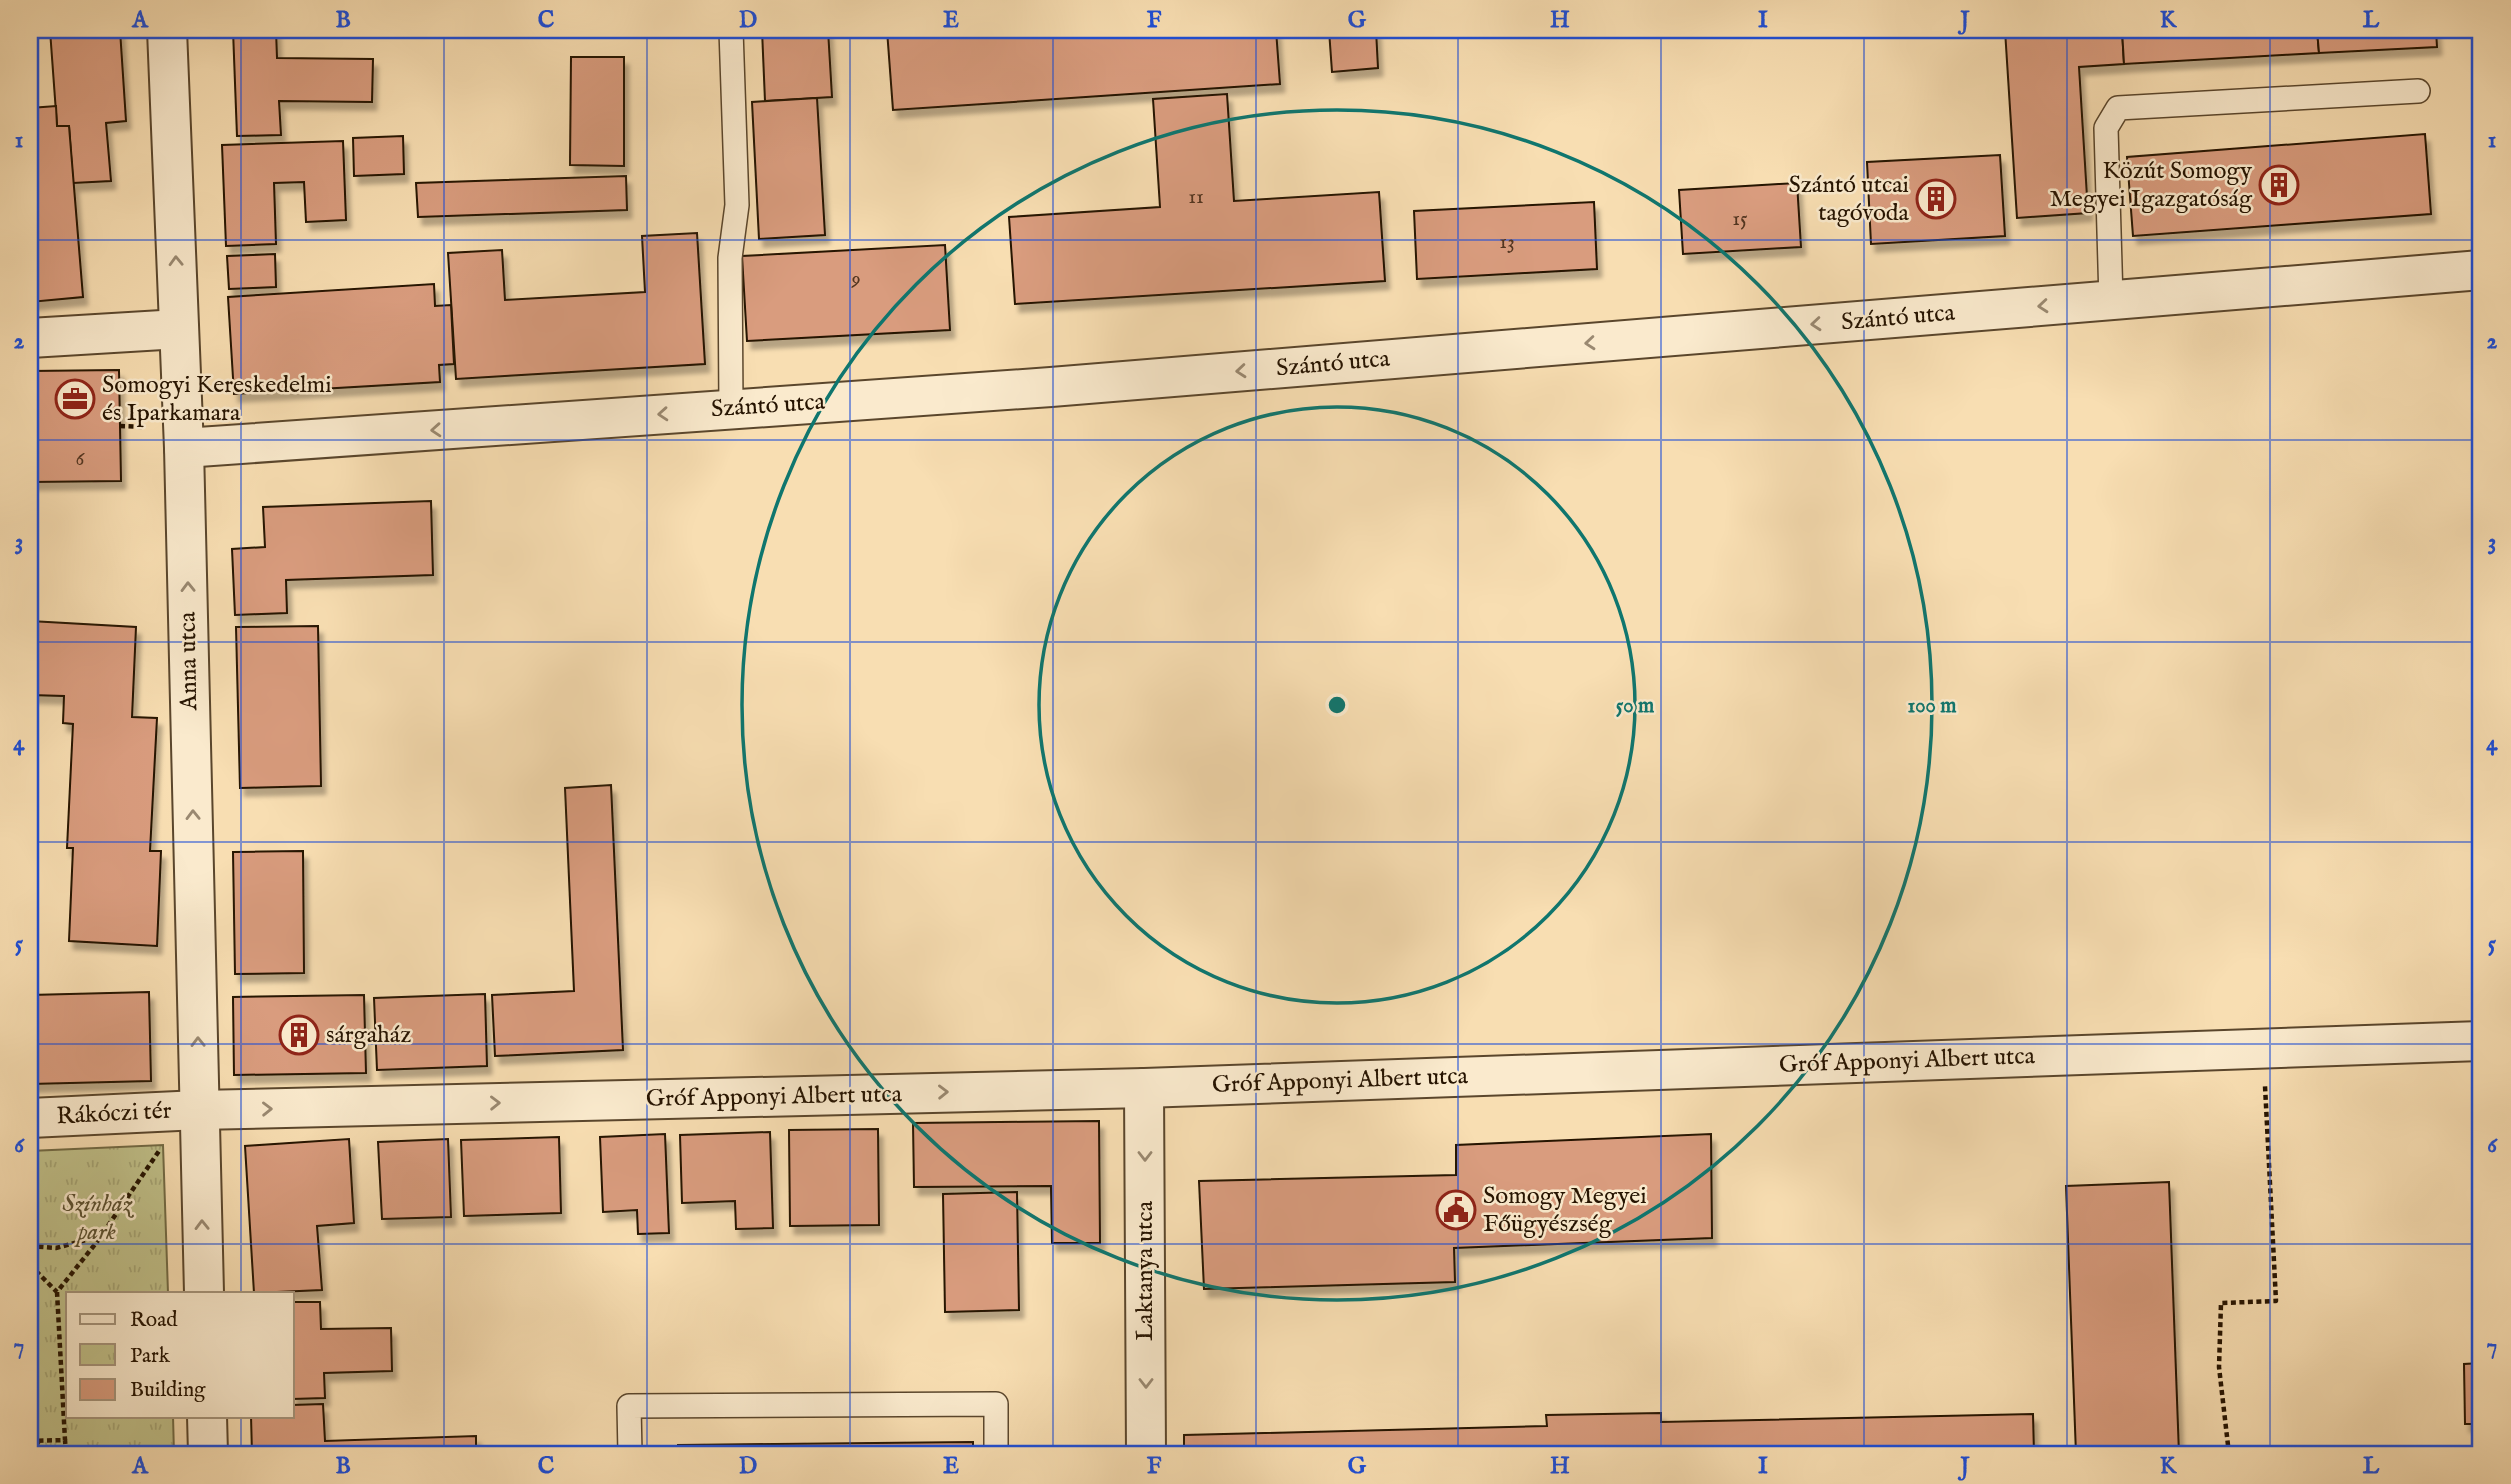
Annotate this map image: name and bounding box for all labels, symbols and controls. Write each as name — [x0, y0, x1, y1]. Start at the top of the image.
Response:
text: A — [131, 6, 149, 35]
text: B — [335, 6, 351, 35]
text: C — [538, 6, 555, 35]
text: D — [739, 6, 757, 35]
text: E — [943, 6, 959, 35]
text: F — [1147, 6, 1162, 35]
text: G — [1348, 6, 1367, 35]
text: H — [1550, 6, 1570, 35]
text: I — [1758, 6, 1768, 35]
text: J — [1957, 6, 1970, 35]
text: K — [2160, 6, 2178, 35]
text: L — [2363, 6, 2380, 35]
text: 1 — [15, 126, 23, 155]
text: 1 — [2488, 126, 2496, 155]
place label: Közút Somogy Megyei Igazgatóság — [2050, 156, 2253, 215]
building icon: Közút Somogy Megyei Igazgatóság — [2258, 164, 2300, 206]
place label: Szántó utcai tagóvoda — [1788, 170, 1910, 229]
building icon: Szántó utcai tagóvoda — [1915, 178, 1957, 220]
house number: 11 — [1188, 184, 1204, 211]
house number: 15 — [1732, 206, 1748, 233]
house number: 13 — [1499, 229, 1515, 256]
one-way arrow — [169, 255, 184, 266]
house number: 9 — [850, 266, 861, 293]
street label: Szántó utca — [1840, 298, 1957, 338]
one-way arrow — [2037, 298, 2048, 313]
one-way arrow — [1811, 316, 1822, 331]
text: 2 — [14, 327, 25, 356]
text: 2 — [2487, 327, 2498, 356]
one-way arrow — [1584, 335, 1595, 350]
street label: Szántó utca — [1275, 344, 1392, 384]
one-way arrow — [1235, 363, 1246, 378]
place label: Somogyi Kereskedelmi és Iparkamara — [102, 370, 332, 429]
office icon: Somogyi Kereskedelmi és Iparkamara — [54, 378, 96, 420]
street label: Szántó utca — [710, 387, 827, 425]
one-way arrow — [658, 406, 669, 421]
one-way arrow — [431, 422, 442, 437]
house number: 6 — [76, 446, 86, 473]
text: 3 — [15, 528, 23, 557]
text: 3 — [2488, 528, 2496, 557]
one-way arrow — [180, 581, 195, 592]
street label: Anna utca — [173, 611, 205, 712]
centre of rings — [1325, 693, 1349, 717]
text: 50 m — [1616, 693, 1655, 720]
text: 100 m — [1907, 693, 1957, 720]
text: 4 — [13, 729, 25, 758]
text: 4 — [2486, 729, 2498, 758]
one-way arrow — [185, 809, 200, 820]
text: 5 — [15, 930, 24, 959]
text: 5 — [2488, 930, 2497, 959]
building icon: sárgaház — [278, 1014, 320, 1056]
place label: sárgaház — [326, 1020, 411, 1051]
one-way arrow — [190, 1036, 205, 1047]
street label: Gróf Apponyi Albert utca — [1778, 1041, 2036, 1081]
street label: Gróf Apponyi Albert utca — [1211, 1061, 1469, 1101]
street label: Gróf Apponyi Albert utca — [646, 1079, 903, 1115]
one-way arrow — [938, 1085, 949, 1100]
street label: Rákóczi tér — [56, 1095, 173, 1132]
one-way arrow — [490, 1095, 501, 1111]
one-way arrow — [262, 1101, 273, 1116]
text: 6 — [14, 1131, 25, 1160]
text: 6 — [2487, 1131, 2498, 1160]
one-way arrow — [1137, 1151, 1152, 1162]
place label: Somogy Megyei Főügyészség — [1483, 1181, 1647, 1240]
park label: Színház park — [62, 1189, 135, 1248]
public building icon: Somogy Megyei Főügyészség — [1435, 1189, 1477, 1231]
street label: Laktanya utca — [1130, 1200, 1161, 1341]
one-way arrow — [194, 1219, 210, 1230]
legend — [66, 1292, 294, 1418]
text: Road — [130, 1307, 178, 1334]
text: 7 — [14, 1332, 24, 1361]
text: 7 — [2487, 1332, 2497, 1361]
text: Park — [130, 1343, 171, 1370]
text: Building — [130, 1377, 206, 1404]
one-way arrow — [1138, 1379, 1154, 1389]
text: A — [131, 1452, 149, 1481]
text: B — [335, 1452, 351, 1481]
text: C — [538, 1452, 555, 1481]
text: D — [739, 1452, 757, 1481]
text: E — [943, 1452, 959, 1481]
text: F — [1147, 1452, 1162, 1481]
text: G — [1348, 1452, 1367, 1481]
text: H — [1550, 1452, 1570, 1481]
text: I — [1758, 1452, 1768, 1481]
text: J — [1957, 1452, 1970, 1481]
text: K — [2160, 1452, 2178, 1481]
text: L — [2363, 1452, 2380, 1481]

